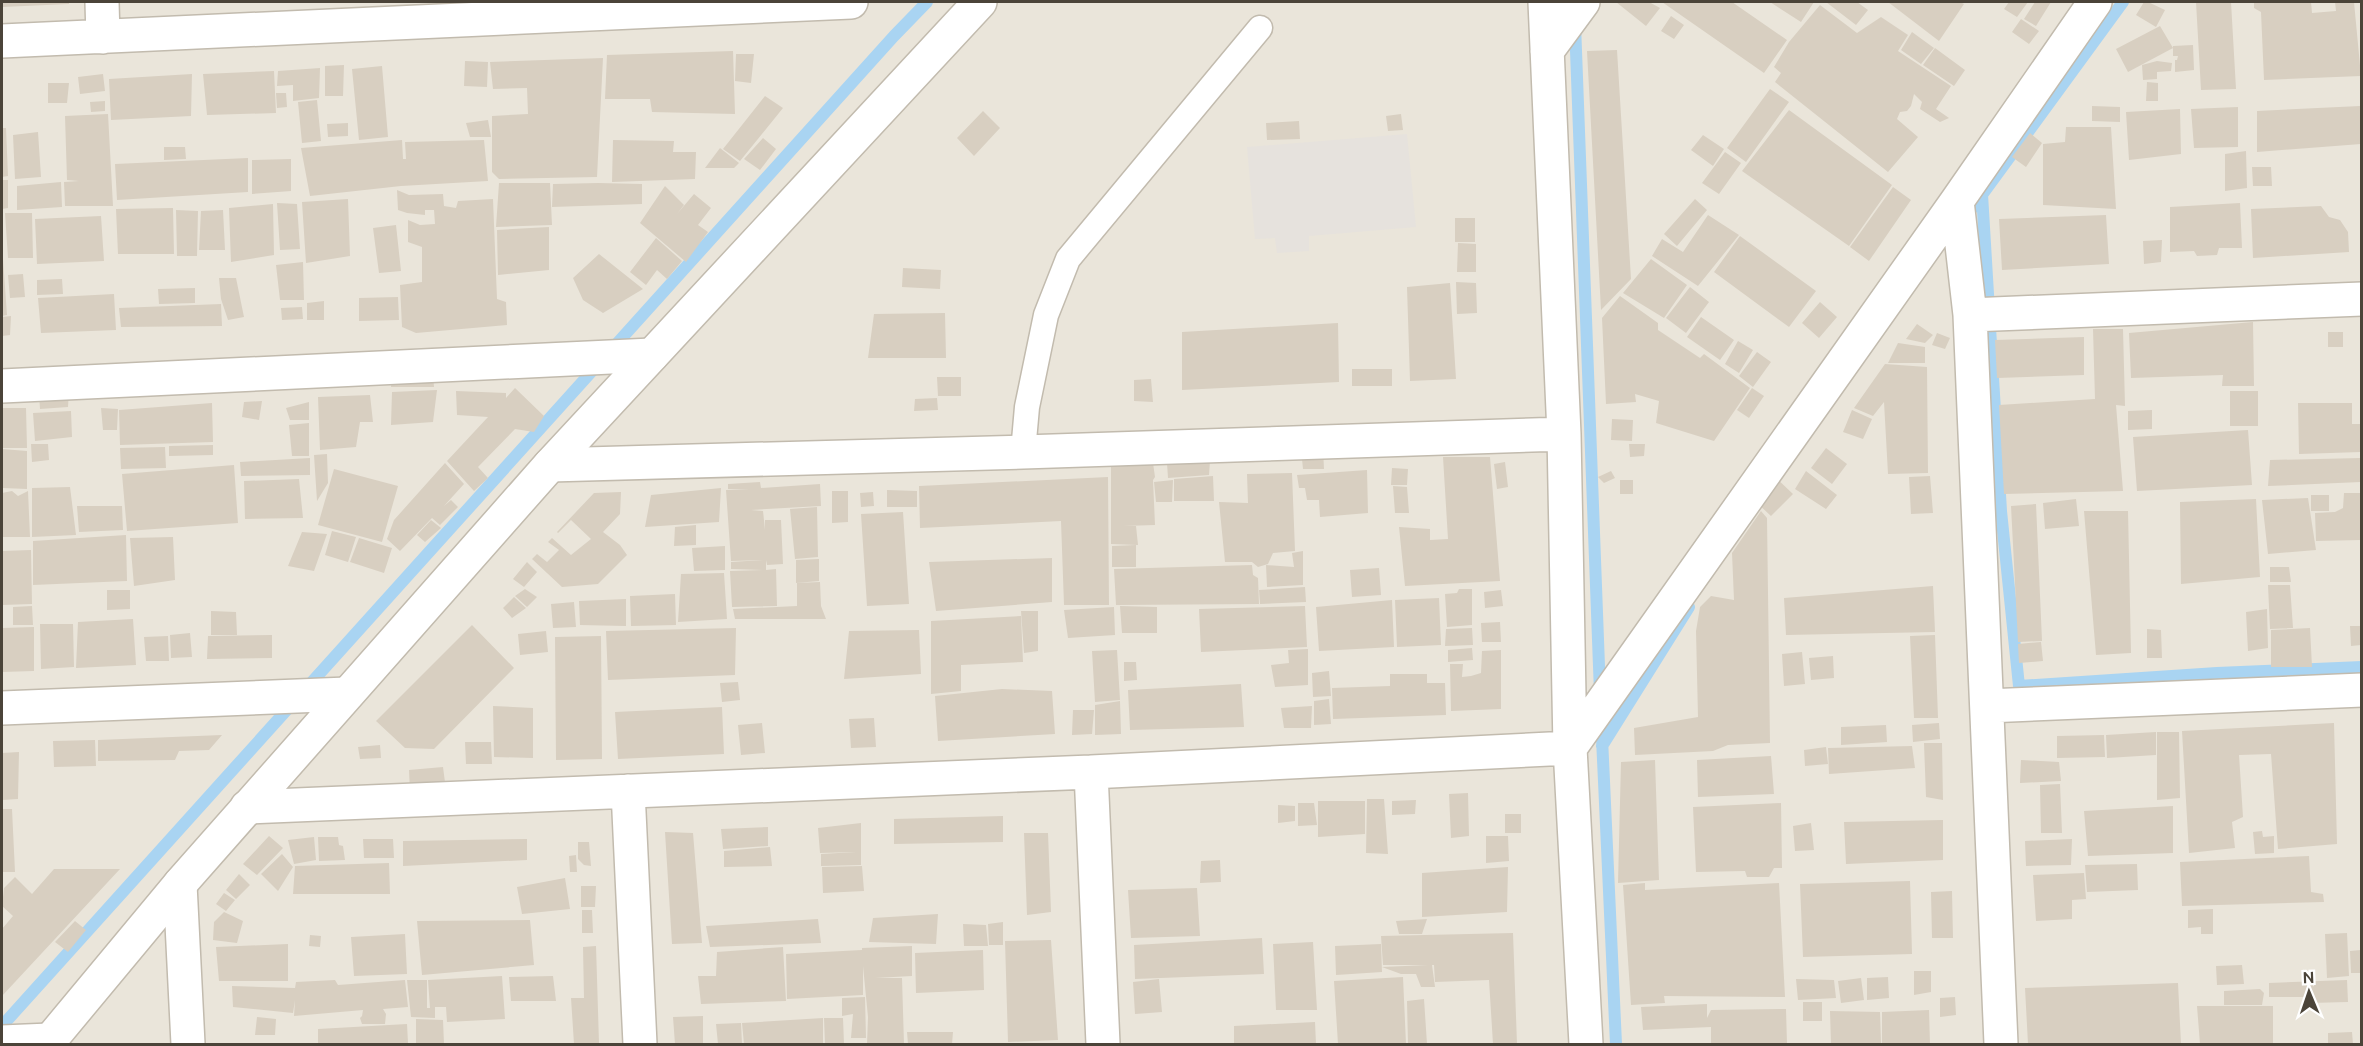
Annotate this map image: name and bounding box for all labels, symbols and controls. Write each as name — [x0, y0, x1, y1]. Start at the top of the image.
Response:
north arrow — [2279, 962, 2339, 1022]
text: N — [2302, 968, 2315, 986]

